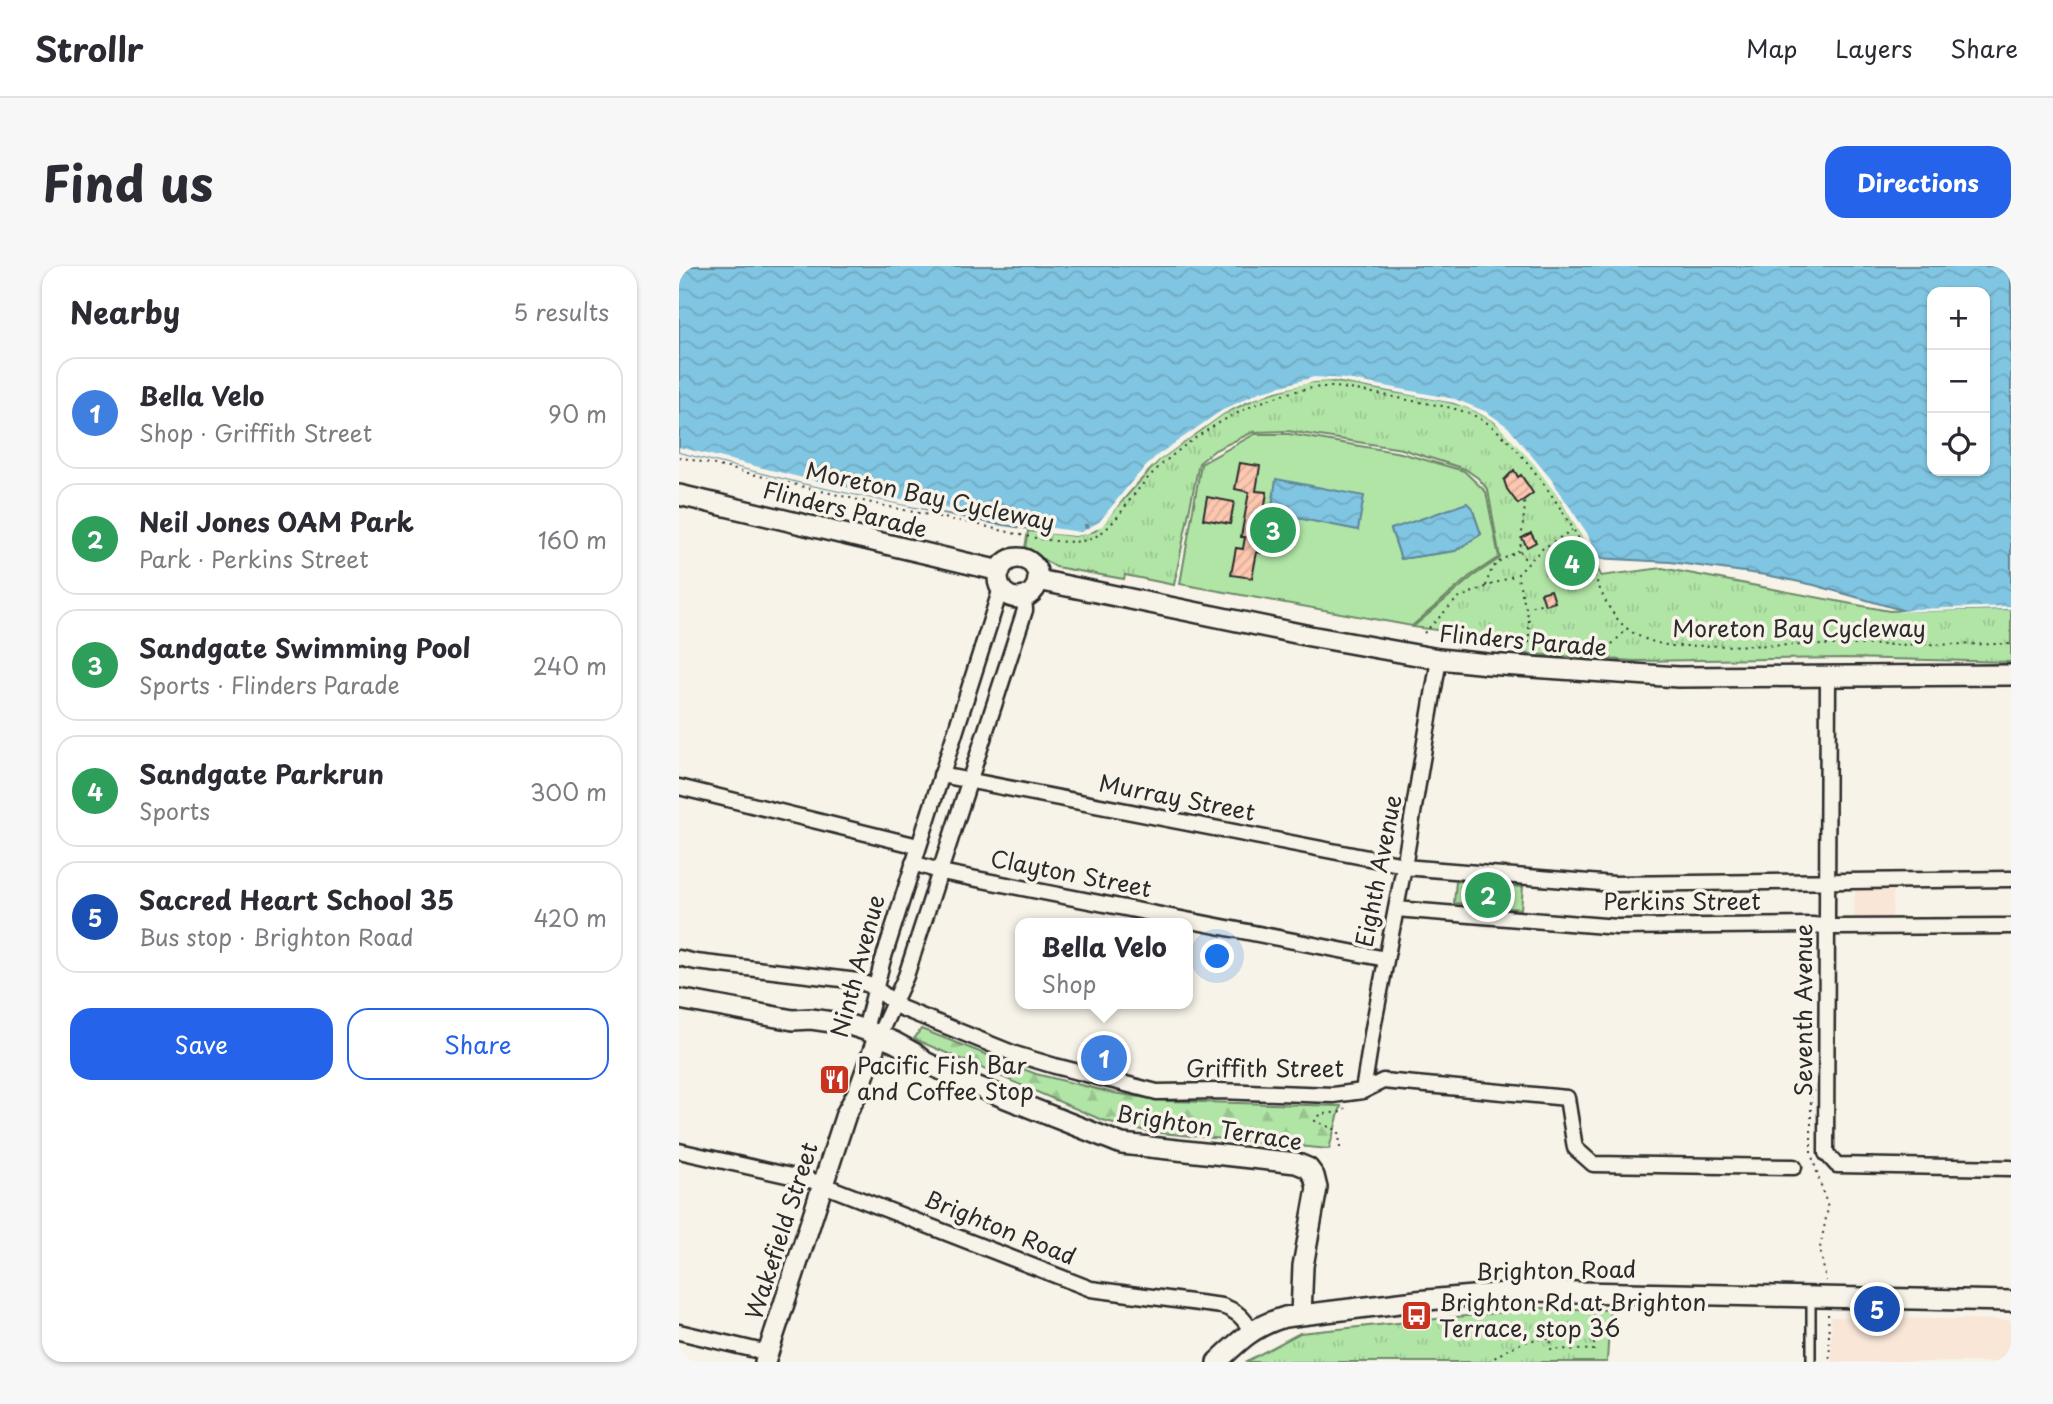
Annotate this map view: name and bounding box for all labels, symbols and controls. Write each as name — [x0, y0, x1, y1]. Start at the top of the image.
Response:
text: Strollr — [35, 23, 144, 73]
text: Map — [1746, 30, 1797, 66]
text: Layers — [1835, 30, 1912, 66]
text: Share — [1950, 30, 2018, 66]
text: Find us — [42, 145, 213, 219]
button: Directions — [1825, 146, 2011, 218]
map controls — [1927, 287, 1990, 476]
button: + — [1927, 287, 1990, 350]
text: Nearby — [70, 289, 180, 334]
text: 5 results — [513, 294, 609, 329]
button: − — [1927, 350, 1990, 413]
text: Bella Velo — [139, 376, 264, 415]
text: 1 — [90, 396, 101, 431]
text: 90 m — [548, 396, 607, 431]
button: locate — [1927, 413, 1990, 476]
text: Shop · Griffith Street — [139, 415, 372, 450]
street label: Moreton Bay Cycleway — [803, 452, 1058, 539]
street label: Flinders Parade — [760, 471, 931, 546]
text: Neil Jones OAM Park — [139, 502, 414, 541]
pin: 3 — [1250, 504, 1296, 556]
text: 2 — [87, 522, 103, 557]
text: 160 m — [538, 522, 607, 557]
pin: 4 — [1549, 537, 1595, 589]
text: Park · Perkins Street — [139, 541, 369, 576]
street label: Moreton Bay Cycleway — [1672, 610, 1926, 645]
street label: Flinders Parade — [1438, 615, 1608, 664]
text: Sandgate Swimming Pool — [139, 628, 471, 667]
text: 3 — [87, 648, 103, 683]
text: 240 m — [533, 648, 607, 683]
text: Sports · Flinders Parade — [139, 667, 400, 702]
text: Sandgate Parkrun — [139, 754, 384, 793]
street label: Murray Street — [1096, 764, 1258, 829]
text: 4 — [87, 774, 103, 809]
text: 300 m — [530, 774, 607, 809]
street label: Eighth Avenue — [1346, 792, 1409, 950]
text: Sports — [139, 793, 210, 828]
street label: Clayton Street — [988, 840, 1155, 905]
pin: 2 — [1465, 869, 1511, 921]
text: Sacred Heart School 35 — [139, 880, 454, 919]
street label: Perkins Street — [1603, 883, 1761, 918]
street label: Ninth Avenue — [821, 890, 892, 1041]
text: 5 — [88, 900, 102, 935]
text: 420 m — [533, 900, 607, 935]
popup — [1015, 918, 1193, 1009]
text: Bus stop · Brighton Road — [139, 919, 414, 954]
street label: Seventh Avenue — [1785, 924, 1820, 1096]
text: Bella Velo — [1041, 927, 1167, 966]
your location — [1200, 939, 1234, 973]
text: Shop — [1041, 966, 1096, 1001]
button: Save — [70, 1008, 333, 1080]
button: Share — [347, 1008, 609, 1080]
pin: 1 — [1081, 1032, 1127, 1084]
place label: Pacific Fish Bar and Coffee Stop — [857, 1047, 1034, 1108]
street label: Griffith Street — [1186, 1050, 1344, 1085]
restaurant icon: Pacific Fish Bar and Coffee Stop — [817, 1062, 851, 1096]
street label: Brighton Terrace — [1114, 1095, 1305, 1159]
street label: Wakefield Street — [735, 1137, 826, 1324]
street label: Brighton Road — [919, 1180, 1082, 1273]
street label: Brighton Road — [1475, 1251, 1637, 1288]
pin: 5 — [1854, 1283, 1900, 1335]
place label: Brighton Rd at Brighton Terrace, stop 36 — [1439, 1284, 1706, 1345]
bus stop icon: Brighton Rd at Brighton Terrace, stop 36 — [1399, 1299, 1433, 1333]

